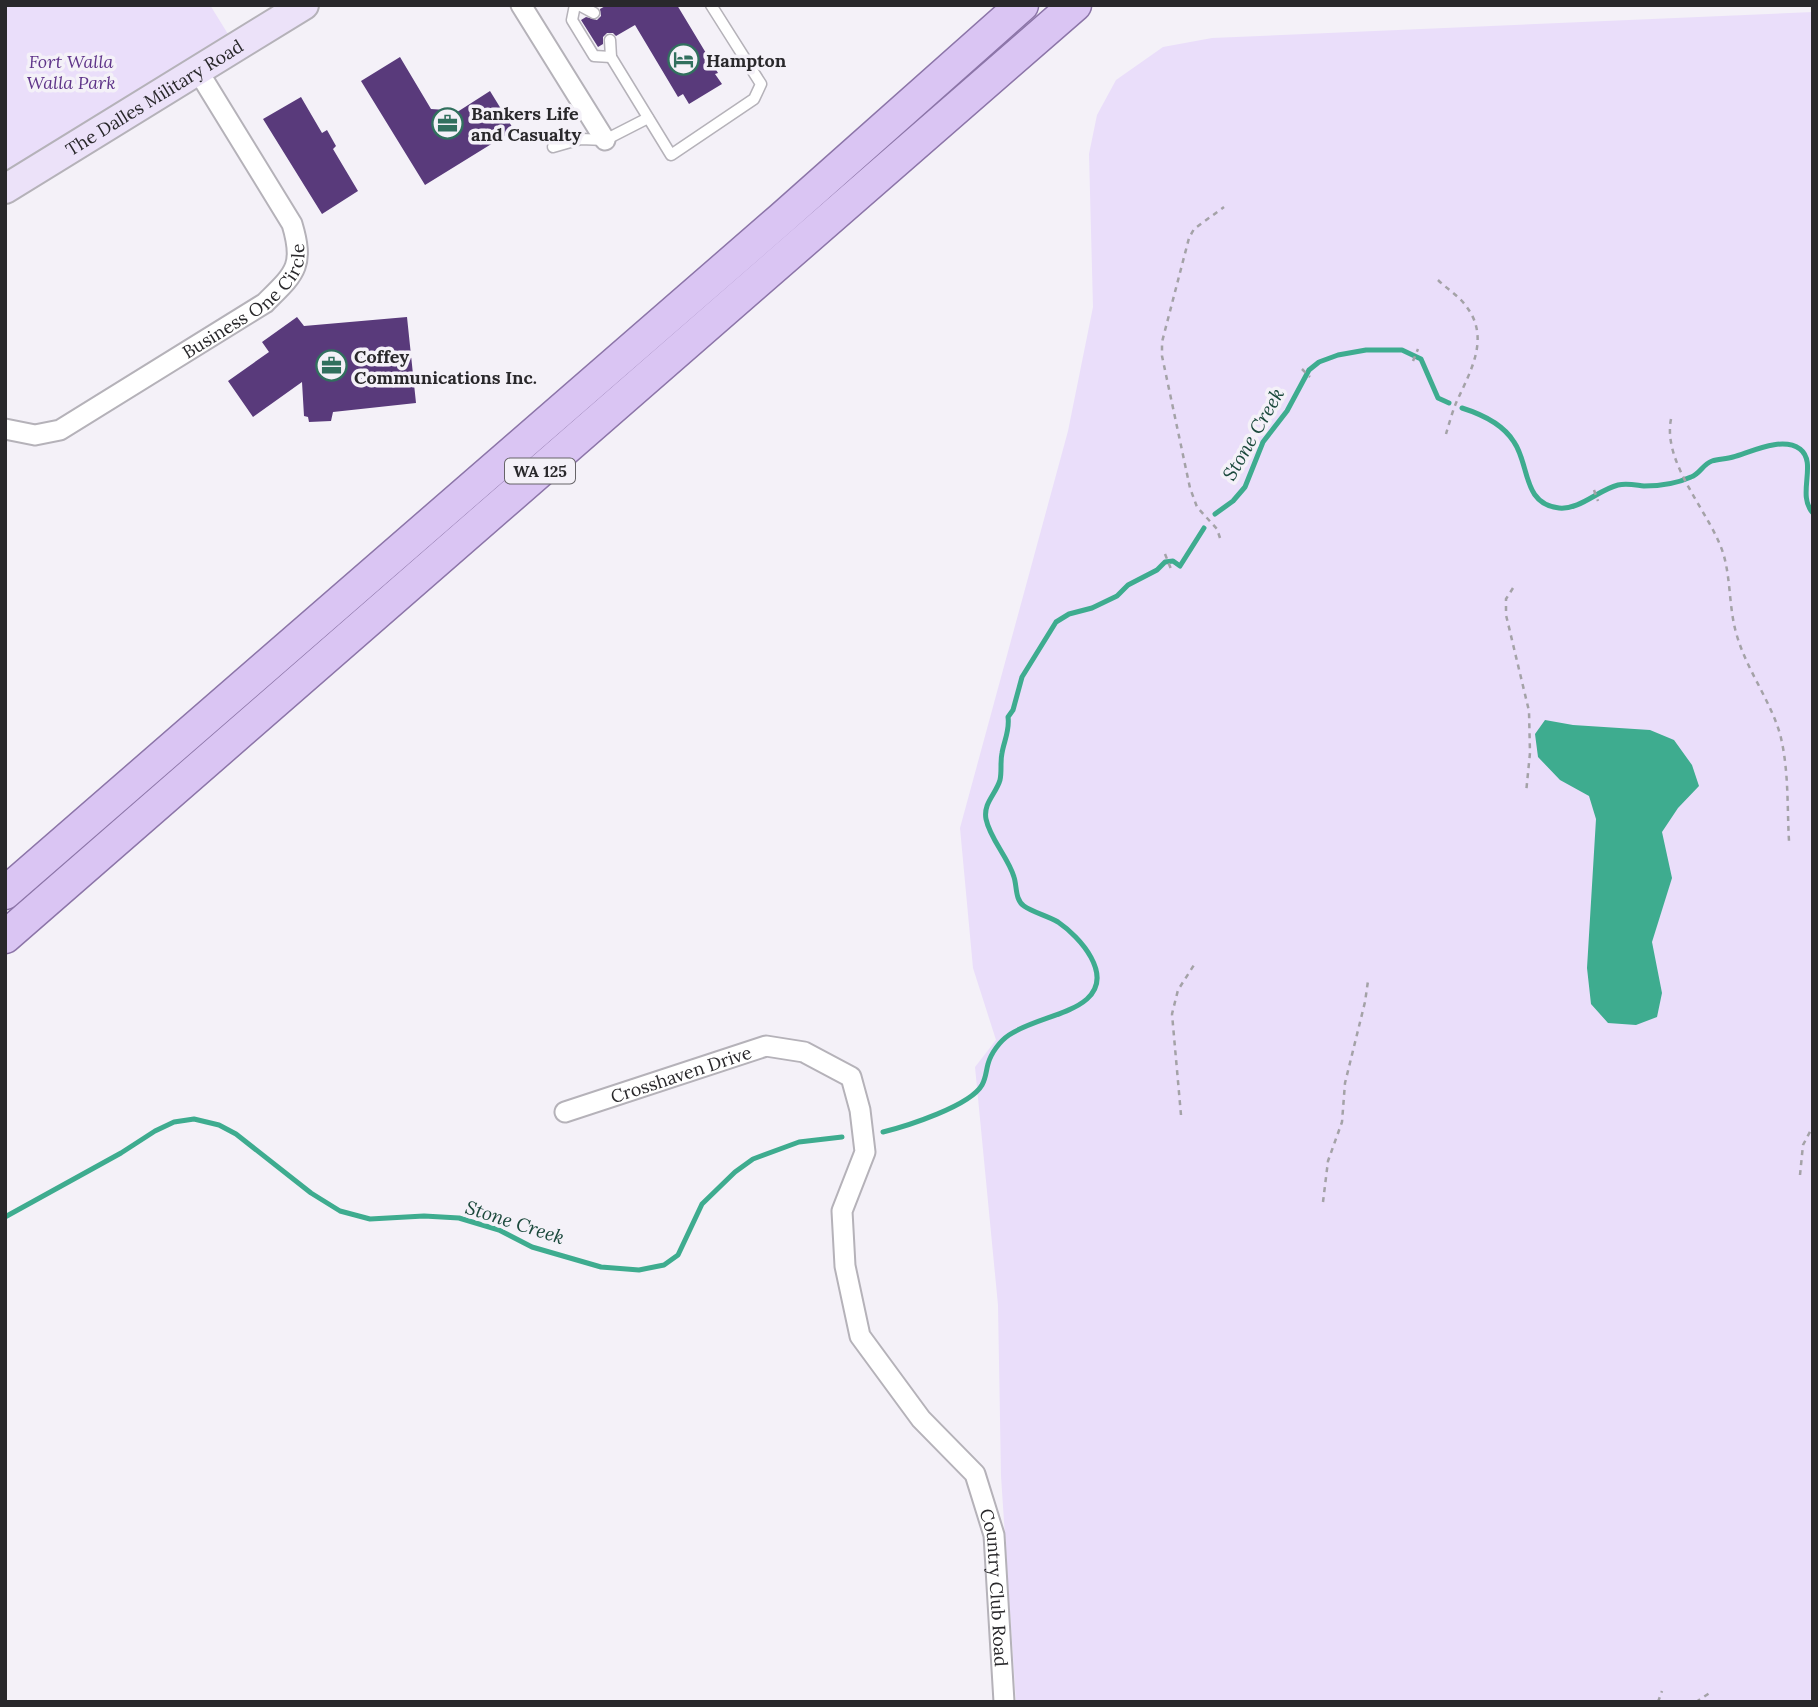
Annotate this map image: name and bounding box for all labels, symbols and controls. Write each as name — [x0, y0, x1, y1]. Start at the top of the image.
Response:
street label: The Dalles Military Road — [61, 34, 247, 161]
hotel icon: Hampton — [666, 43, 700, 77]
place label: Hampton — [706, 49, 787, 72]
park label: Fort Walla Walla Park — [26, 50, 116, 94]
place label: Bankers Life and Casualty — [471, 102, 581, 146]
office icon: Bankers Life and Casualty — [431, 106, 465, 140]
street label: Business One Circle — [178, 242, 309, 363]
place label: Coffey Communications Inc. — [354, 345, 537, 389]
office icon: Coffey Communications Inc. — [314, 349, 348, 383]
water label: Stone Creek — [1217, 383, 1289, 485]
road number: WA 125 — [505, 458, 575, 484]
street label: Crosshaven Drive — [608, 1040, 754, 1108]
water label: Stone Creek — [462, 1195, 568, 1249]
street label: Country Club Road — [975, 1505, 1013, 1668]

